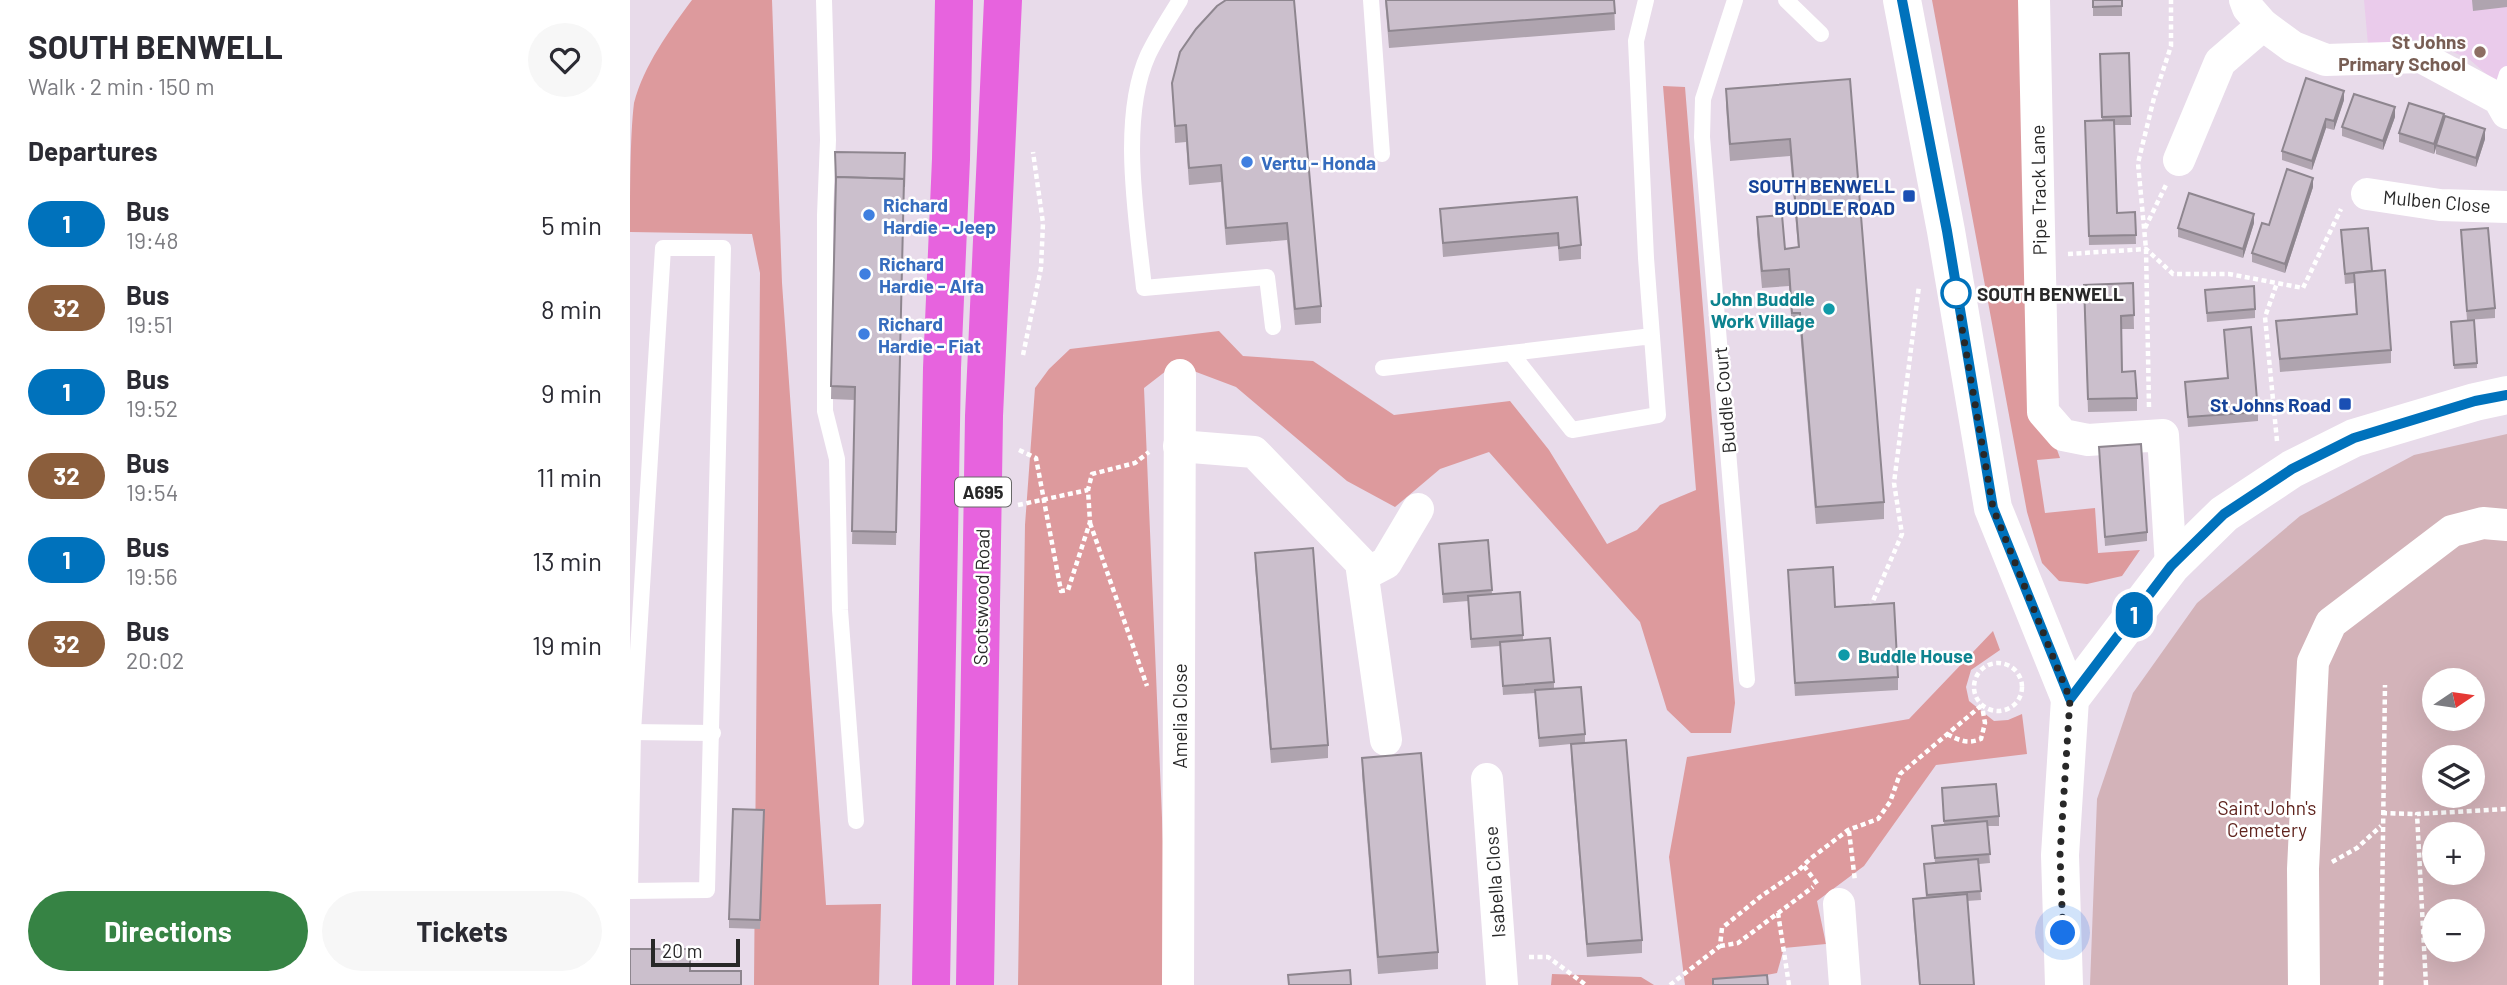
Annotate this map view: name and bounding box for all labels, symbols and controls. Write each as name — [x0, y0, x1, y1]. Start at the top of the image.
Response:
button: heart — [528, 23, 602, 97]
text: SOUTH BENWELL — [28, 26, 283, 66]
place label: St Johns Primary School — [2338, 30, 2466, 75]
marker: St Johns Primary School — [2472, 44, 2488, 60]
text: Walk · 2 min · 150 m — [28, 72, 214, 100]
street label: Pipe Track Lane — [2025, 124, 2051, 256]
text: Departures — [28, 135, 158, 166]
place label: Vertu - Honda — [1261, 151, 1376, 174]
marker: Vertu - Honda — [1239, 154, 1255, 170]
place label: SOUTH BENWELL BUDDLE ROAD — [1748, 174, 1895, 219]
street label: Mulben Close — [2382, 185, 2492, 217]
marker: SOUTH BENWELL BUDDLE ROAD — [1901, 188, 1917, 204]
place label: Richard Hardie - Jeep — [883, 193, 996, 238]
text: Bus — [126, 195, 169, 226]
marker: Richard Hardie - Jeep — [861, 207, 877, 223]
text: 1 — [62, 209, 71, 238]
text: 5 min — [541, 209, 602, 240]
text: 19:48 — [126, 226, 179, 254]
place label: Richard Hardie - Alfa — [879, 252, 984, 297]
marker: Richard Hardie - Alfa — [857, 266, 873, 282]
marker: SOUTH BENWELL — [1941, 278, 1971, 308]
text: Bus — [126, 279, 169, 310]
place label: SOUTH BENWELL — [1977, 282, 2124, 305]
place label: John Buddle Work Village — [1710, 287, 1815, 332]
text: 32 — [53, 293, 80, 322]
text: 8 min — [541, 293, 602, 324]
marker: John Buddle Work Village — [1821, 301, 1837, 317]
text: 19:51 — [126, 310, 173, 338]
place label: Richard Hardie - Fiat — [878, 312, 981, 357]
marker: Richard Hardie - Fiat — [856, 326, 872, 342]
street label: Buddle Court — [1708, 346, 1740, 454]
text: Bus — [126, 363, 169, 394]
text: 1 — [62, 377, 71, 406]
text: 9 min — [541, 377, 602, 408]
place label: St Johns Road — [2210, 393, 2331, 416]
text: 19:52 — [126, 394, 178, 422]
marker: St Johns Road — [2337, 396, 2353, 412]
text: Bus — [126, 447, 169, 478]
text: 32 — [53, 461, 80, 490]
text: 11 min — [536, 461, 602, 492]
text: 19:54 — [126, 478, 178, 506]
road number: A695 — [955, 478, 1011, 506]
street label: Scotswood Road — [968, 528, 994, 666]
text: Bus — [126, 531, 169, 562]
text: 1 — [62, 545, 71, 574]
text: 13 min — [532, 545, 602, 576]
text: 19:56 — [126, 562, 178, 590]
line badge: 1 — [2111, 592, 2157, 638]
text: 1 — [2130, 600, 2138, 629]
text: Bus — [126, 615, 169, 646]
text: 32 — [53, 629, 80, 658]
text: 19 min — [532, 629, 602, 660]
place label: Buddle House — [1858, 644, 1973, 667]
text: 20:02 — [126, 646, 184, 674]
marker: Buddle House — [1836, 647, 1852, 663]
street label: Amelia Close — [1168, 663, 1191, 769]
north arrow — [2422, 668, 2485, 732]
map controls — [2422, 668, 2485, 962]
button: layers — [2422, 745, 2485, 808]
park label: Saint John's Cemetery — [2218, 796, 2316, 841]
button: + — [2422, 822, 2485, 885]
street label: Isabella Close — [1479, 825, 1509, 939]
button: Directions — [28, 891, 308, 971]
button: Tickets — [322, 891, 602, 971]
button: − — [2422, 899, 2485, 962]
your location — [2045, 915, 2080, 950]
scale bar — [651, 936, 740, 968]
text: 20 m — [662, 939, 702, 962]

